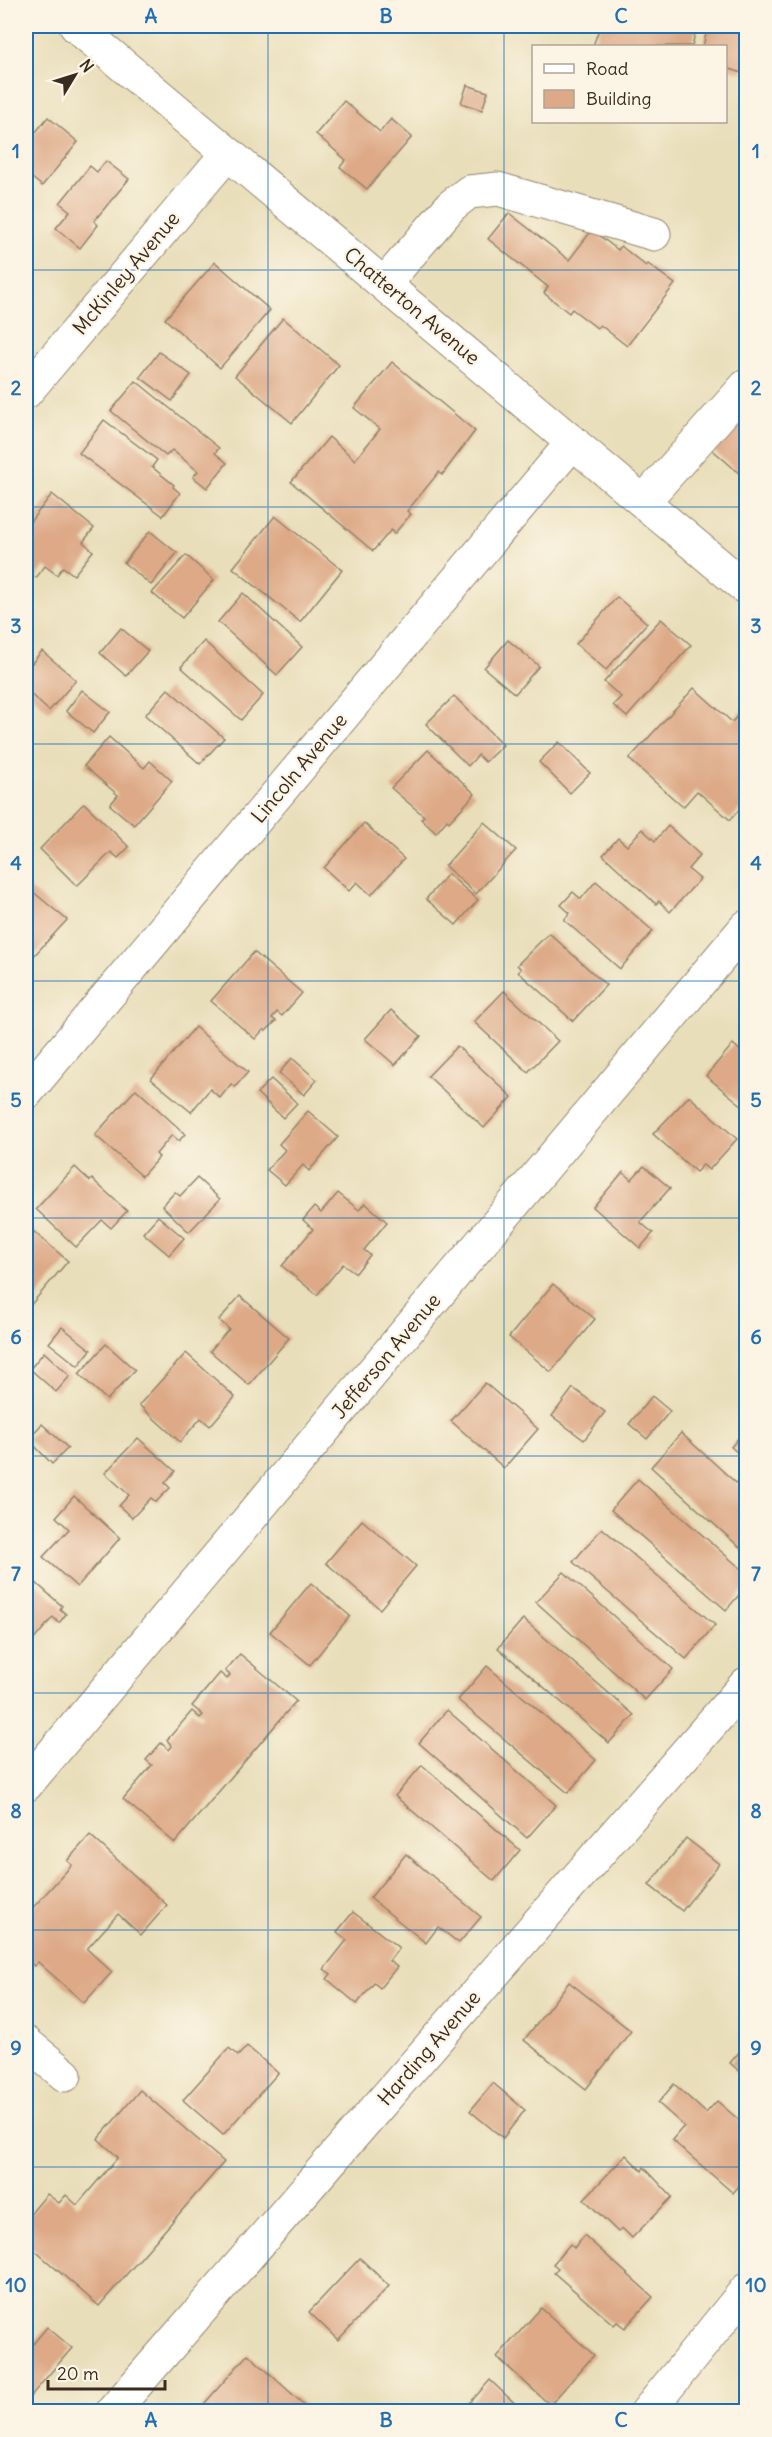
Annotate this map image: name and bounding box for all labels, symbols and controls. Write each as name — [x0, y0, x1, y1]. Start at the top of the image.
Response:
text: A — [145, 3, 158, 28]
text: B — [379, 3, 393, 28]
text: C — [614, 3, 628, 28]
north arrow — [45, 45, 105, 105]
legend — [532, 45, 727, 123]
text: N — [76, 55, 98, 76]
text: Road — [586, 57, 629, 80]
text: Building — [586, 87, 651, 110]
text: 1 — [12, 138, 20, 163]
text: 1 — [752, 138, 760, 163]
street label: McKinley Avenue — [67, 206, 184, 339]
street label: Chatterton Avenue — [339, 242, 485, 370]
text: 2 — [11, 375, 22, 400]
text: 2 — [751, 375, 762, 400]
text: 3 — [10, 613, 22, 638]
text: 3 — [750, 613, 762, 638]
street label: Lincoln Avenue — [245, 708, 352, 828]
text: 4 — [10, 850, 22, 875]
text: 4 — [750, 850, 762, 875]
text: 5 — [10, 1087, 22, 1112]
text: 5 — [750, 1087, 762, 1112]
street label: Jefferson Avenue — [326, 1288, 445, 1424]
text: 6 — [10, 1324, 22, 1349]
text: 6 — [750, 1324, 762, 1349]
text: 7 — [11, 1561, 21, 1586]
text: 7 — [751, 1561, 761, 1586]
text: 8 — [10, 1798, 22, 1823]
text: 8 — [750, 1798, 762, 1823]
street label: Harding Avenue — [372, 1985, 485, 2110]
text: 9 — [10, 2035, 22, 2060]
text: 9 — [750, 2035, 762, 2060]
text: 10 — [5, 2272, 27, 2297]
text: 10 — [745, 2272, 767, 2297]
scale bar — [48, 2353, 165, 2391]
text: 20 m — [57, 2362, 99, 2385]
text: A — [145, 2407, 158, 2432]
text: B — [379, 2407, 393, 2432]
text: C — [614, 2407, 628, 2432]

